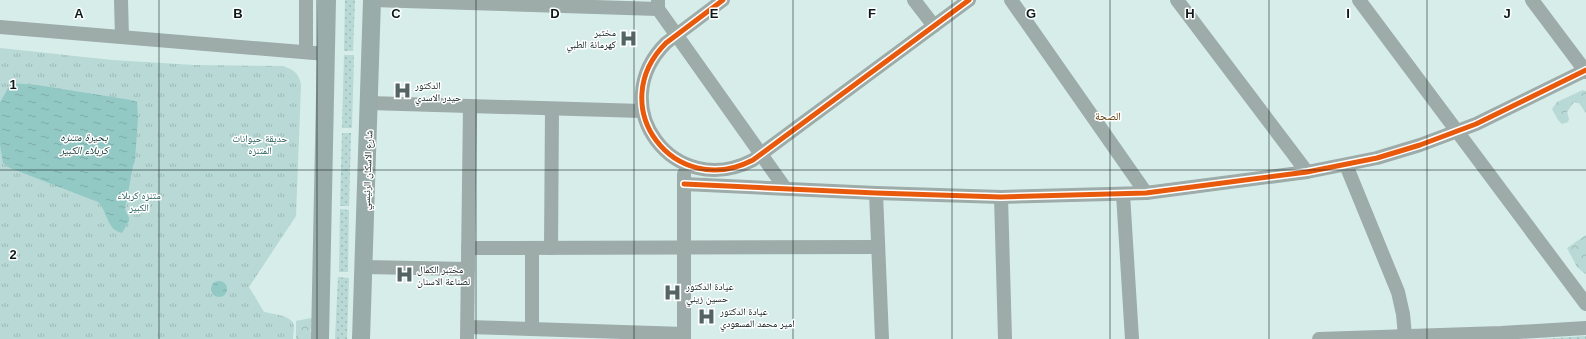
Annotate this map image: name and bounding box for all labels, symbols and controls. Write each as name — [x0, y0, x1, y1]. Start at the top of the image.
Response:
text: A — [74, 6, 84, 21]
text: B — [233, 6, 243, 21]
text: C — [391, 6, 401, 21]
text: D — [550, 6, 560, 21]
text: E — [710, 6, 719, 21]
text: F — [868, 6, 876, 21]
text: G — [1026, 6, 1036, 21]
text: H — [1185, 6, 1195, 21]
text: I — [1346, 6, 1350, 21]
text: J — [1503, 6, 1511, 21]
place label: مختبر كهرمانة الطبي — [566, 27, 616, 53]
hospital icon: مختبر كهرمانة الطبي — [619, 28, 639, 48]
text: 1 — [9, 77, 17, 92]
place label: الدكتور حيدر الاسدي — [414, 80, 462, 106]
hospital icon: الدكتور حيدر الاسدي — [392, 81, 412, 101]
district label: الصحة — [1095, 110, 1121, 122]
street label: شارع الاسكان الرئيسي — [361, 129, 377, 210]
water label: بحيرة متنزه كربلاء الكبير — [59, 131, 111, 157]
park label: حديقة حيوانات المتنزه — [232, 133, 288, 156]
park label: متنزه كربلاء الكبير — [117, 190, 161, 213]
text: 2 — [9, 247, 17, 262]
place label: مختبر الكمال لصناعة الاسنان — [417, 264, 470, 288]
hospital icon: مختبر الكمال لصناعة الاسنان — [394, 265, 414, 285]
place label: عيادة الدكتور حسين زيني — [685, 281, 734, 307]
hospital icon: عيادة الدكتور حسين زيني — [663, 282, 683, 302]
place label: عيادة الدكتور امير محمد المسعودي — [719, 306, 795, 332]
hospital icon: عيادة الدكتور امير محمد المسعودي — [697, 307, 717, 327]

